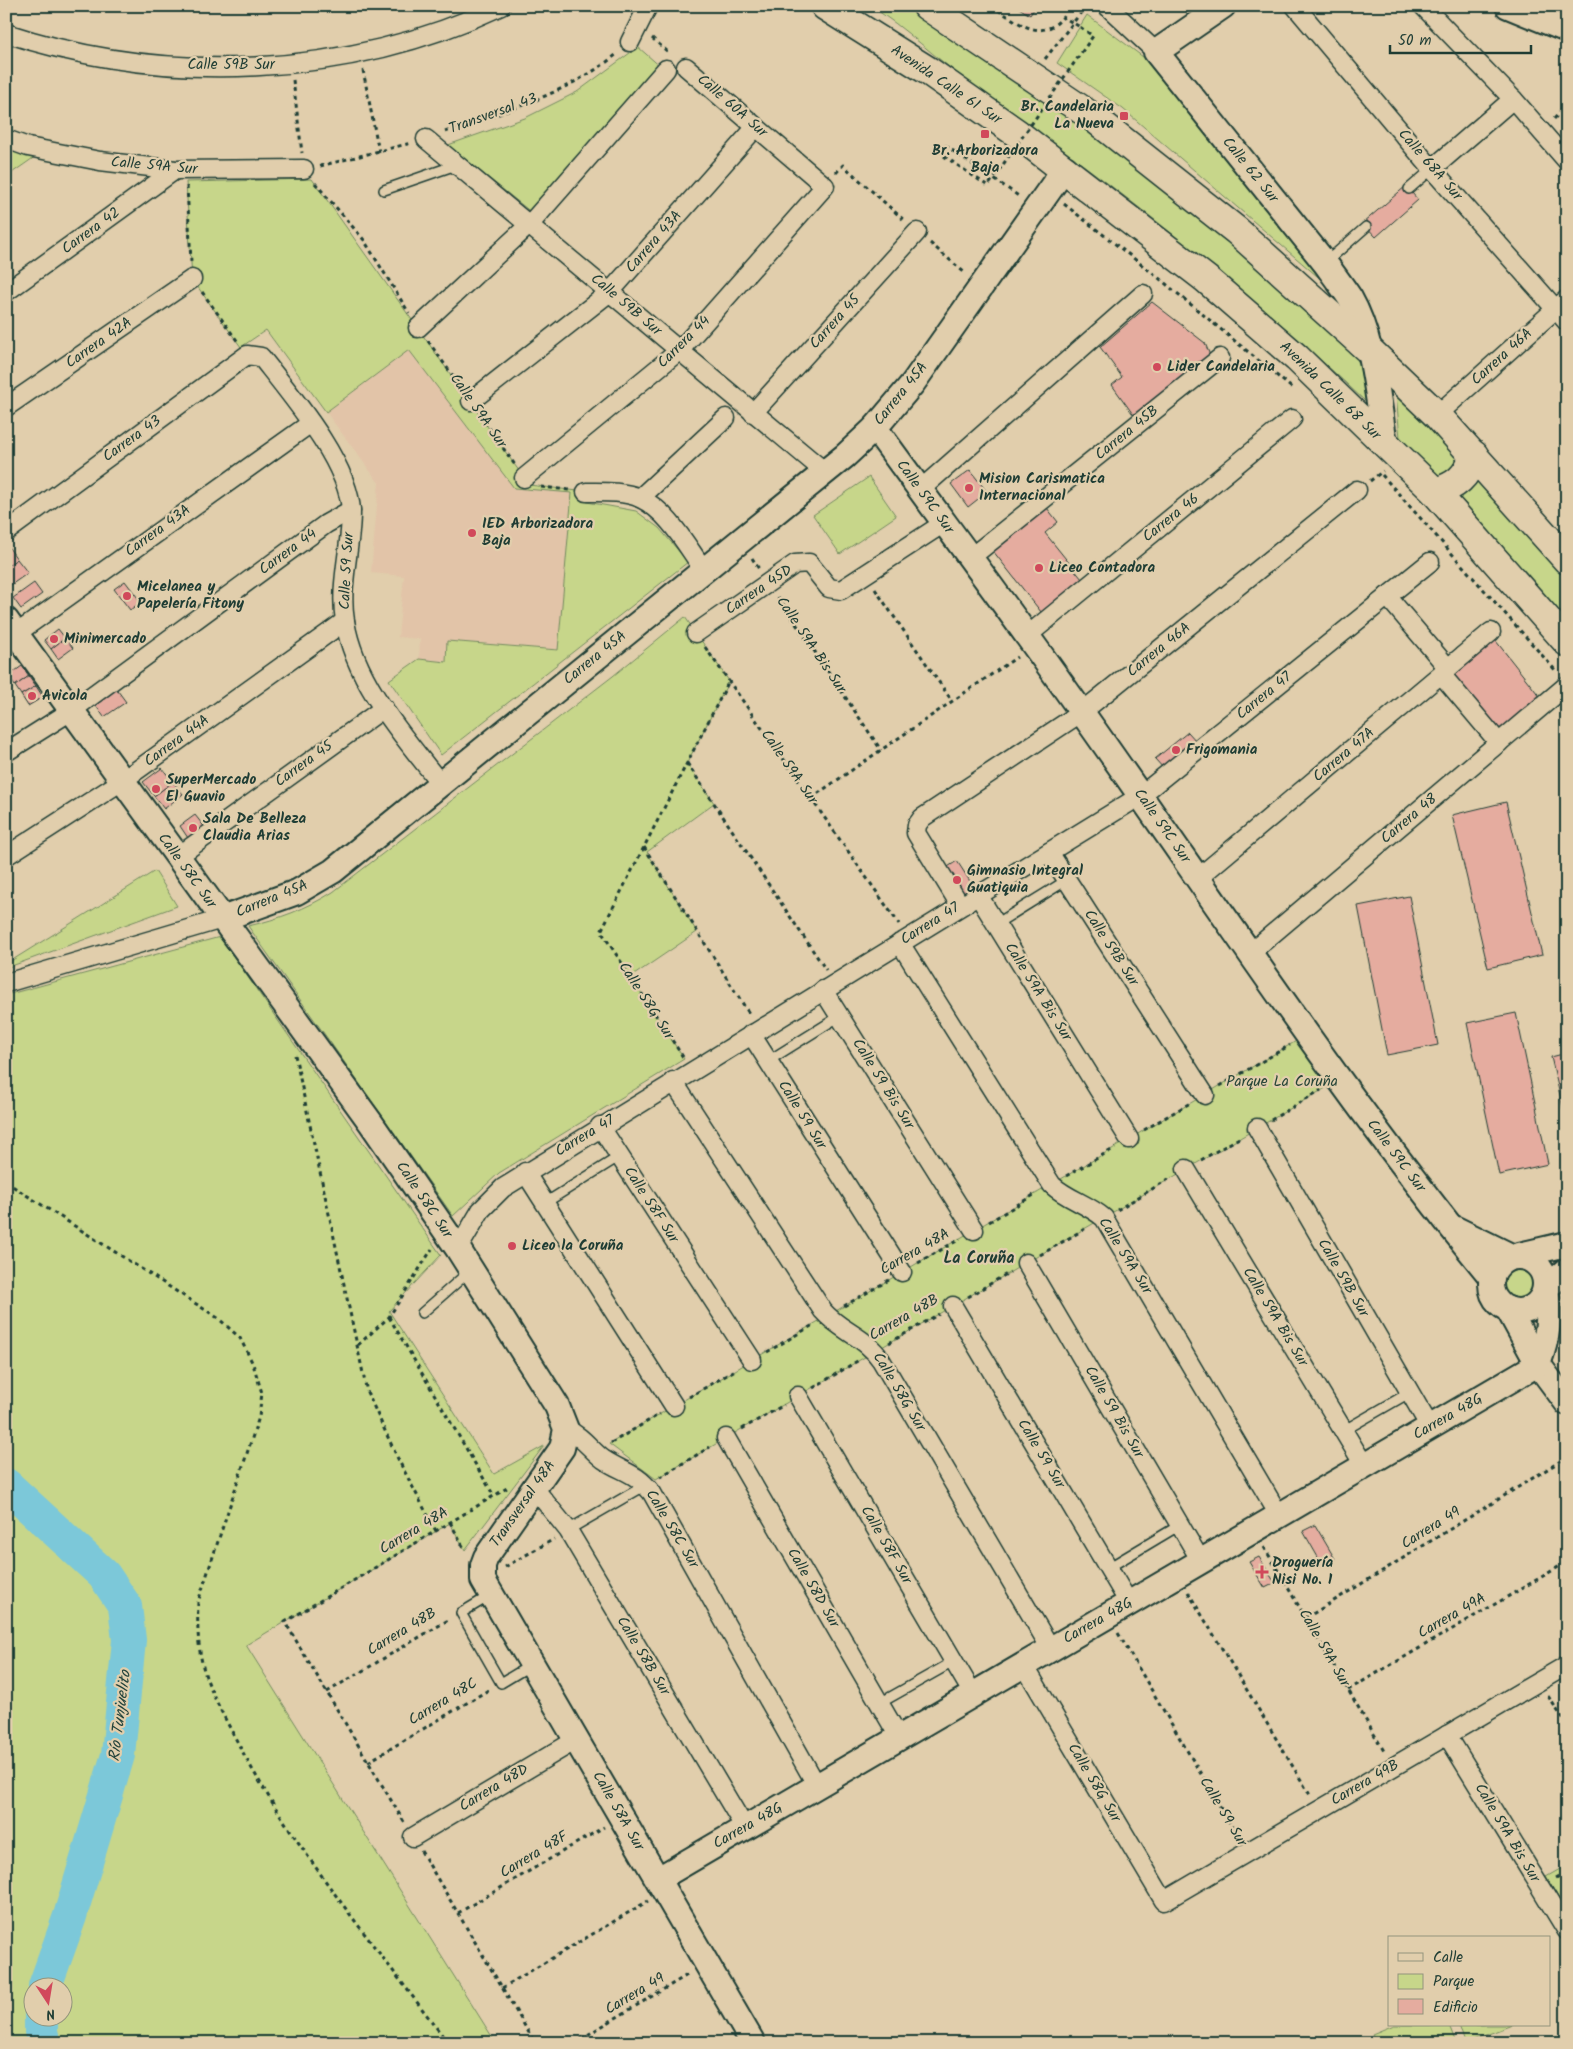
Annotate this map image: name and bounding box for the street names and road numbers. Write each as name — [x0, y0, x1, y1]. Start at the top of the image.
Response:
street label: Avenida Calle 61 Sur — [886, 39, 1007, 132]
street label: Calle 59B Sur — [187, 53, 276, 77]
street label: Calle 60A Sur — [691, 68, 774, 144]
street label: Transversal 43 — [445, 87, 541, 141]
street label: Calle 68A Sur — [1392, 124, 1469, 207]
street label: Calle 62 Sur — [1216, 132, 1285, 209]
street label: Calle 59A Sur — [110, 150, 199, 182]
street label: Carrera 42 — [57, 201, 125, 261]
street label: Carrera 43A — [620, 205, 688, 279]
street label: Calle 59B Sur — [585, 268, 668, 343]
street label: Carrera 45 — [804, 288, 867, 355]
street label: Carrera 44 — [652, 310, 716, 374]
street label: Carrera 42A — [61, 311, 137, 375]
street label: Carrera 46A — [1466, 323, 1538, 391]
street label: Avenida Calle 68 Sur — [1273, 336, 1387, 447]
street label: Carrera 45A — [868, 357, 934, 431]
street label: Calle 59A Sur — [443, 369, 513, 454]
street label: Carrera 45B — [1090, 400, 1164, 466]
street label: Carrera 43 — [98, 409, 167, 469]
street label: Calle 59C Sur — [890, 455, 961, 540]
street label: Carrera 46 — [1137, 487, 1205, 549]
street label: Carrera 43A — [120, 499, 196, 563]
street label: Carrera 44 — [254, 523, 322, 581]
street label: Calle 59 Sur — [333, 531, 361, 610]
street label: Carrera 45D — [720, 558, 798, 621]
street label: Calle 59A Bis Sur — [770, 592, 853, 699]
street label: Carrera 46A — [1122, 617, 1196, 683]
street label: Carrera 45A — [558, 625, 632, 691]
street label: Carrera 47 — [1231, 665, 1298, 726]
street label: Carrera 44A — [139, 709, 215, 773]
street label: Carrera 47A — [1308, 722, 1380, 788]
street label: Calle 59A Sur — [754, 725, 824, 810]
street label: Carrera 45 — [270, 734, 339, 793]
street label: Calle 59C Sur — [1127, 784, 1197, 869]
street label: Carrera 48 — [1375, 787, 1444, 850]
street label: Calle 58C Sur — [151, 828, 223, 915]
street label: Carrera 45A — [232, 874, 312, 924]
street label: Carrera 47 — [896, 896, 965, 952]
street label: Calle 59B Sur — [1077, 905, 1145, 992]
street label: Calle 59A Bis Sur — [998, 938, 1078, 1047]
street label: Calle 58G Sur — [612, 957, 681, 1046]
street label: Calle 59 Bis Sur — [845, 1034, 921, 1135]
street label: Calle 59 Sur — [771, 1076, 833, 1155]
street label: Carrera 47 — [551, 1108, 620, 1163]
street label: Calle 59C Sur — [1360, 1114, 1432, 1199]
street label: Calle 58C Sur — [389, 1157, 459, 1244]
street label: Calle 58F Sur — [617, 1162, 685, 1249]
street label: Calle 59A Sur — [1092, 1213, 1159, 1300]
street label: Carrera 48A — [876, 1222, 954, 1282]
street label: Calle 59B Sur — [1311, 1234, 1376, 1323]
street label: Calle 59A Bis Sur — [1236, 1263, 1315, 1372]
street label: Carrera 48B — [864, 1288, 944, 1348]
street label: Calle 58G Sur — [866, 1348, 933, 1437]
street label: Calle 59 Bis Sur — [1078, 1361, 1151, 1464]
street label: Carrera 48G — [1409, 1387, 1487, 1447]
street label: Calle 59 Sur — [1011, 1415, 1072, 1494]
street label: Transversal 48A — [484, 1455, 562, 1553]
street label: Calle 58C Sur — [639, 1485, 706, 1574]
street label: Carrera 49 — [1397, 1500, 1466, 1556]
street label: Carrera 48A — [375, 1501, 453, 1561]
street label: Calle 58F Sur — [854, 1501, 919, 1590]
street label: Calle 58D Sur — [780, 1543, 846, 1633]
street label: Carrera 49A — [1413, 1587, 1491, 1645]
street label: Carrera 48G — [1059, 1591, 1137, 1651]
street label: Carrera 48B — [363, 1602, 441, 1662]
street label: Calle 59A Sur — [1292, 1604, 1357, 1692]
street label: Calle 58B Sur — [610, 1612, 677, 1701]
street label: Carrera 48C — [404, 1672, 482, 1732]
street label: Calle 58G Sur — [1061, 1739, 1128, 1828]
street label: Carrera 49B — [1326, 1754, 1404, 1812]
street label: Carrera 48D — [455, 1758, 534, 1818]
street label: Calle 58A Sur — [585, 1767, 651, 1856]
street label: Calle 59 Sur — [1193, 1773, 1254, 1852]
street label: Calle 59A Bis Sur — [1468, 1779, 1547, 1888]
street label: Carrera 48G — [709, 1796, 787, 1856]
street label: Carrera 48F — [495, 1825, 574, 1885]
street label: Carrera 49 — [600, 1966, 670, 2021]

